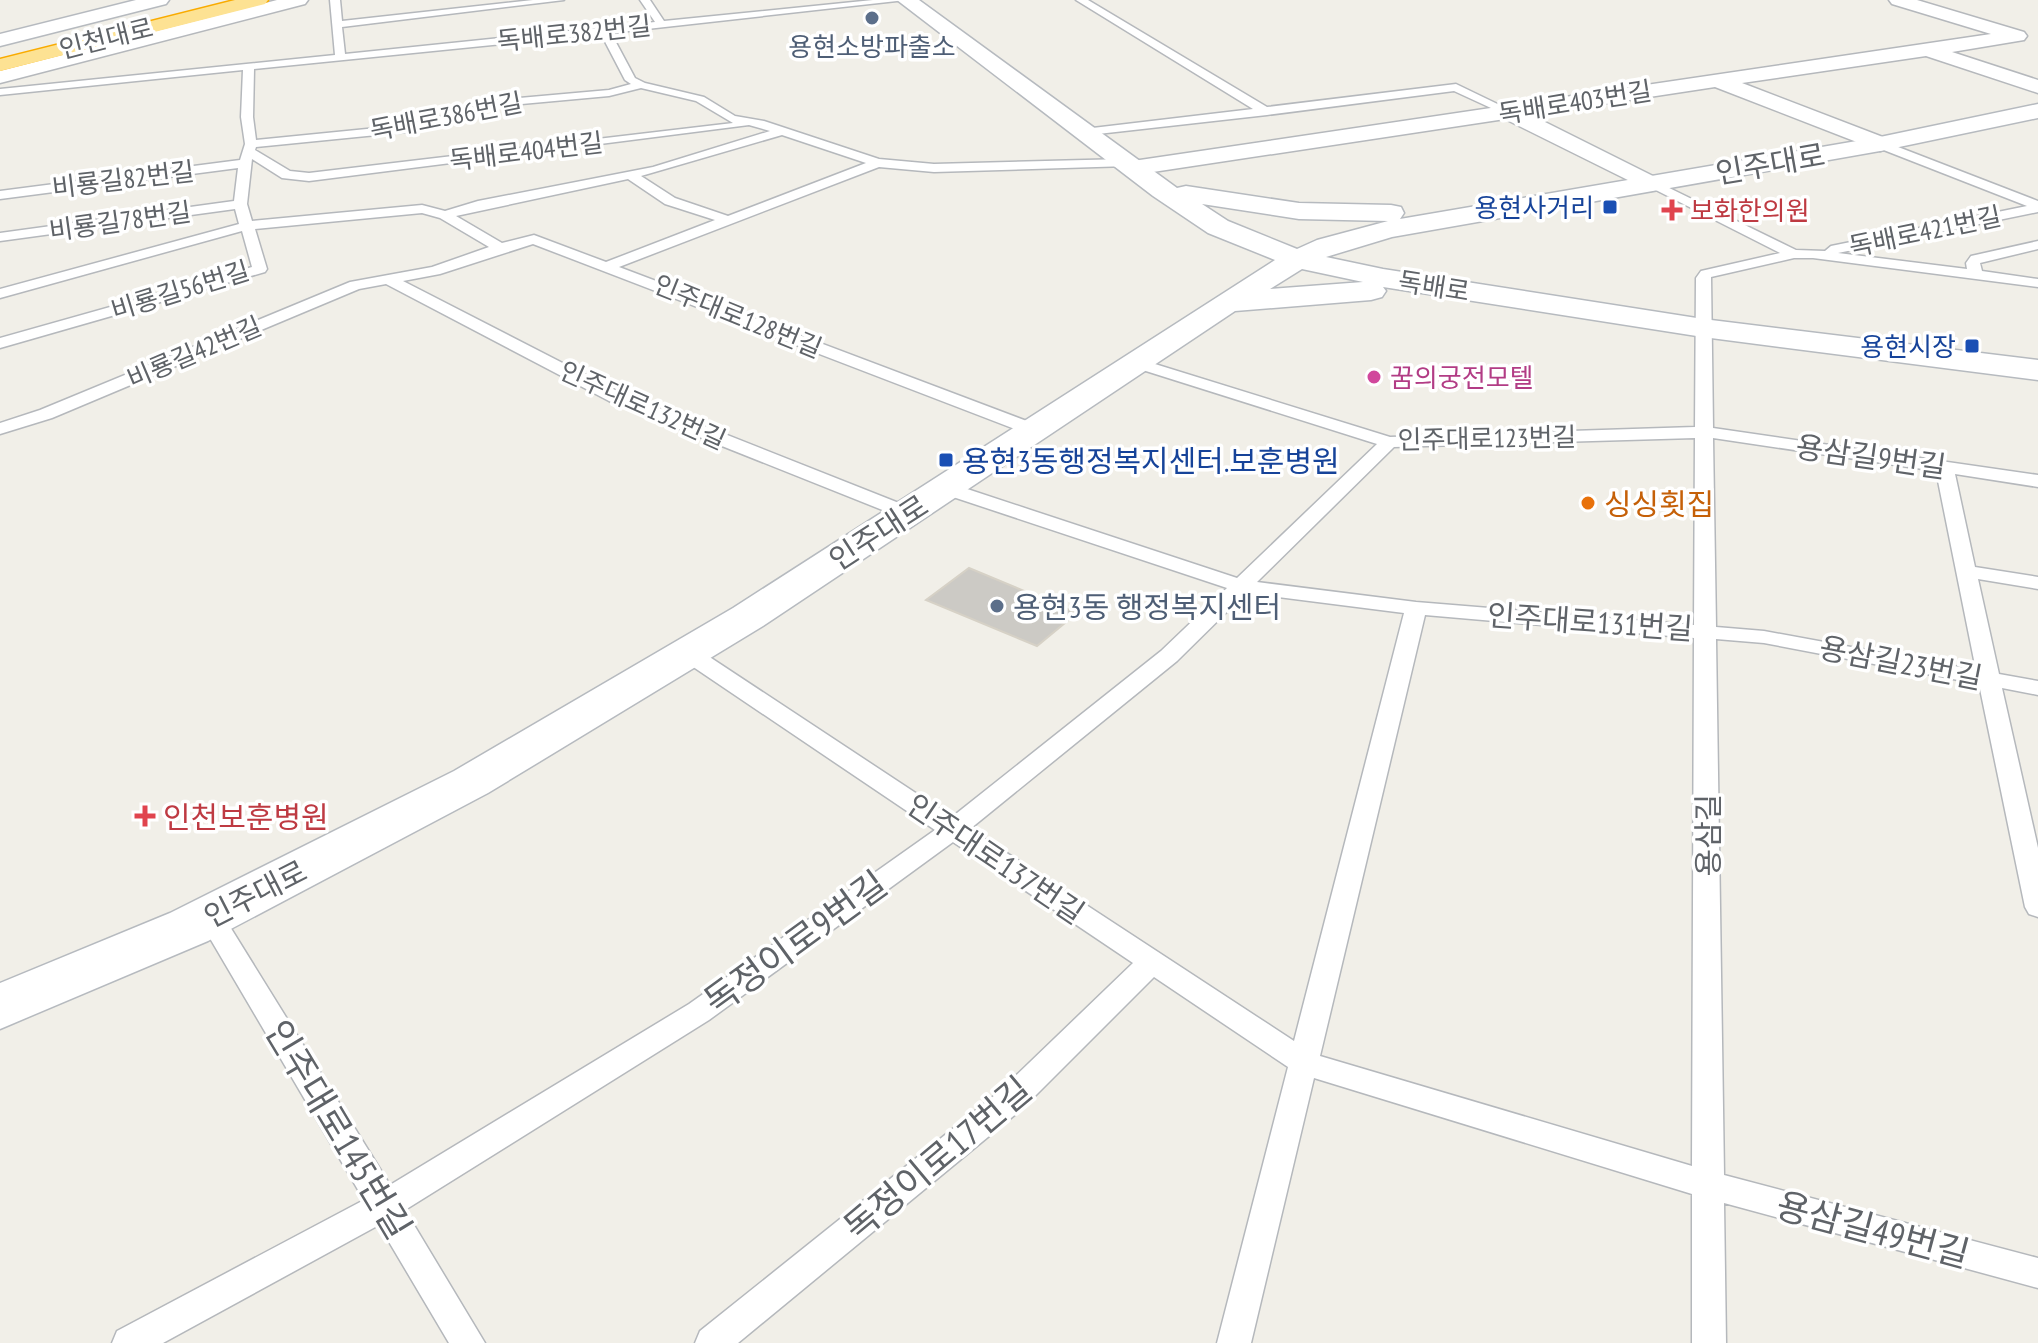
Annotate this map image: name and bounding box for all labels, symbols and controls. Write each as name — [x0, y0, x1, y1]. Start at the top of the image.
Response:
street label: 독배로382번길 — [495, 9, 653, 57]
marker: 용현소방파출소 — [863, 9, 881, 27]
street label: 인천대로 — [56, 10, 156, 66]
place label: 용현소방파출소 — [788, 30, 956, 63]
street label: 독배로403번길 — [1496, 74, 1654, 130]
street label: 독배로386번길 — [367, 85, 525, 147]
street label: 독배로404번길 — [447, 125, 605, 177]
street label: 인주대로 — [1712, 134, 1828, 192]
street label: 비룡길82번길 — [50, 154, 196, 204]
place label: 용현사거리 — [1474, 191, 1594, 224]
place label: 보화한의원 — [1690, 194, 1810, 227]
street label: 비룡길78번길 — [47, 195, 193, 247]
marker: 용현사거리 — [1601, 198, 1619, 216]
marker: 보화한의원 — [1661, 199, 1683, 221]
street label: 독배로421번길 — [1846, 199, 2004, 263]
street label: 비룡길56번길 — [107, 253, 253, 327]
street label: 독배로 — [1396, 264, 1472, 308]
street label: 인주대로128번길 — [649, 267, 827, 365]
street label: 비룡길42번길 — [122, 309, 266, 395]
place label: 용현시장 — [1860, 330, 1956, 363]
marker: 용현시장 — [1963, 337, 1981, 355]
street label: 인주대로132번길 — [555, 354, 731, 456]
place label: 꿈의궁전모텔 — [1390, 361, 1534, 394]
marker: 꿈의궁전모텔 — [1365, 368, 1383, 386]
street label: 인주대로123번길 — [1397, 420, 1577, 456]
street label: 용삼길9번길 — [1793, 426, 1949, 486]
place label: 용현3동행정복지센터.보훈병원 — [962, 441, 1340, 480]
marker: 용현3동행정복지센터.보훈병원 — [937, 451, 955, 469]
place label: 싱싱횟집 — [1604, 484, 1714, 523]
street label: 인주대로 — [821, 486, 935, 578]
marker: 싱싱횟집 — [1579, 494, 1597, 512]
place label: 용현3동 행정복지센터 — [1013, 587, 1281, 626]
street label: 인주대로131번길 — [1486, 594, 1694, 648]
marker: 용현3동 행정복지센터 — [988, 597, 1006, 615]
street label: 용삼길23번길 — [1816, 627, 1986, 697]
street label: 인주대로137번길 — [900, 784, 1092, 932]
street label: 용삼길 — [1688, 794, 1727, 876]
place label: 인천보훈병원 — [163, 797, 329, 836]
marker: 인천보훈병원 — [134, 805, 156, 827]
street label: 인주대로 — [197, 851, 313, 935]
street label: 독정이로9번길 — [694, 860, 896, 1024]
street label: 인주대로145번길 — [255, 1011, 423, 1247]
street label: 독정이로17번길 — [833, 1066, 1041, 1250]
street label: 용삼길49번길 — [1771, 1181, 1975, 1277]

